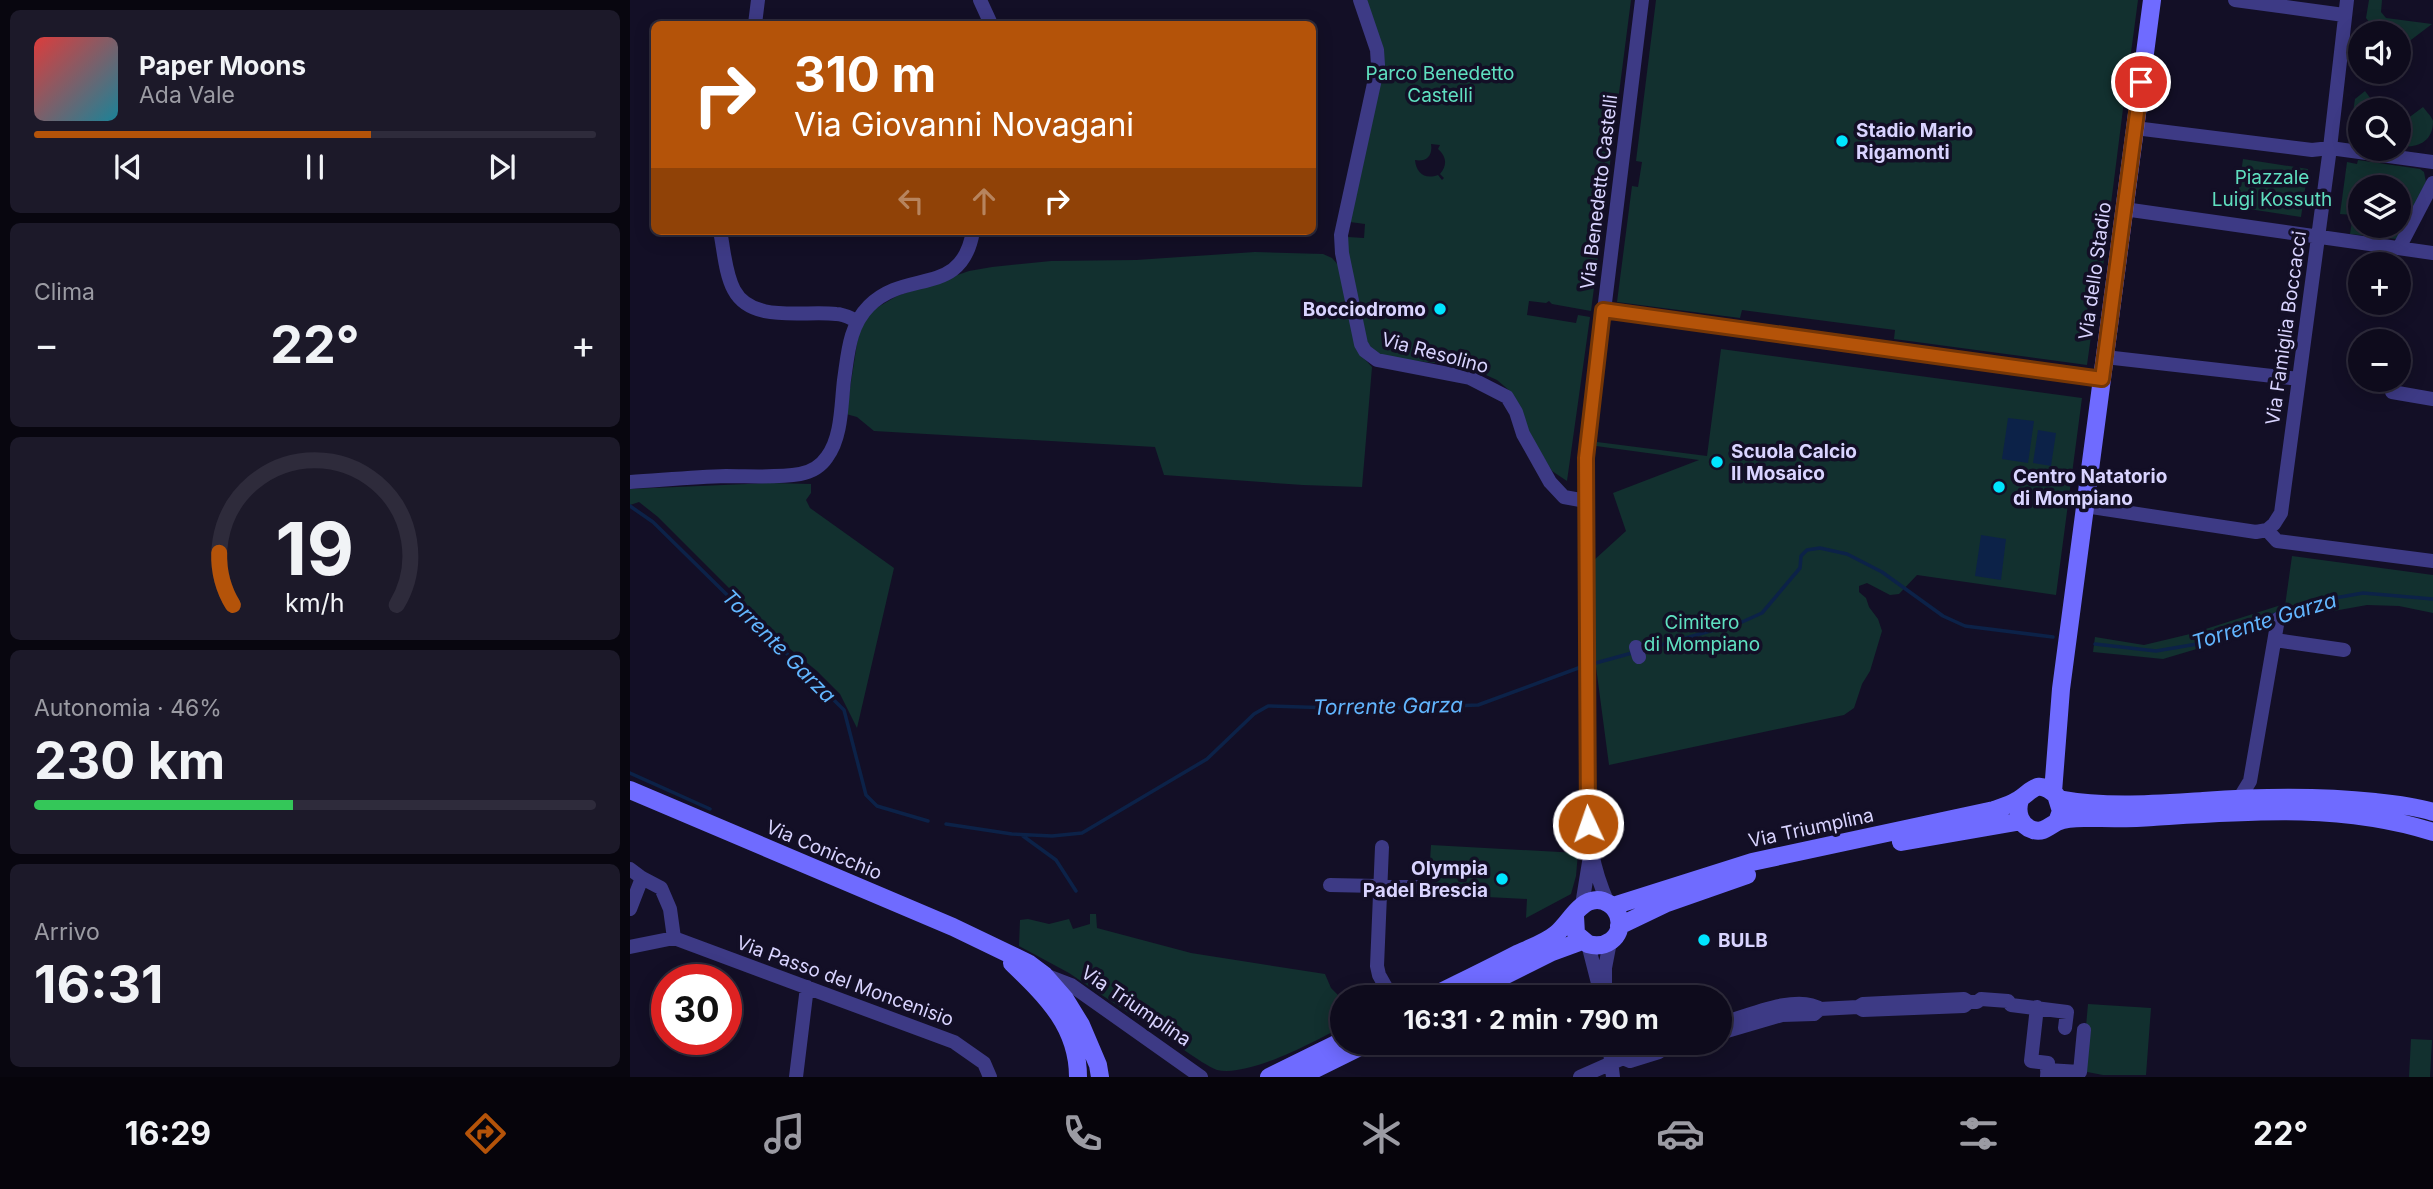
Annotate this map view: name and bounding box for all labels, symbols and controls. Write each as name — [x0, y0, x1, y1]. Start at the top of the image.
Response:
map controls — [2348, 21, 2411, 392]
button: sound — [2348, 21, 2411, 84]
text: 310 m — [794, 45, 936, 104]
icon: right — [679, 49, 770, 140]
text: Paper Moons — [139, 50, 306, 81]
pin — [2111, 52, 2171, 112]
park label: Parco Benedetto Castelli — [1366, 62, 1514, 107]
icon: arrive — [2122, 63, 2160, 101]
text: Ada Vale — [139, 81, 235, 109]
street label: Via Benedetto Castelli — [1576, 93, 1622, 291]
button: search — [2348, 98, 2411, 161]
text: Via Giovanni Novagani — [794, 105, 1134, 144]
place label: Stadio Mario Rigamonti — [1856, 119, 1973, 164]
marker: Stadio Mario Rigamonti — [1834, 133, 1850, 149]
icon: previous — [109, 148, 147, 186]
icon: pause — [296, 148, 334, 186]
icon: next — [483, 148, 521, 186]
park label: Piazzale Luigi Kossuth — [2212, 166, 2332, 211]
button: layers — [2348, 175, 2411, 238]
icon: left — [892, 182, 930, 220]
icon: ahead — [965, 182, 1003, 220]
icon: right — [1038, 182, 1076, 220]
street label: Via dello Stadio — [2074, 200, 2116, 342]
street label: Via Famiglia Boccacci — [2261, 229, 2311, 427]
button: + — [2348, 252, 2411, 315]
text: Clima — [34, 278, 95, 306]
place label: Bocciodromo — [1303, 298, 1426, 321]
marker: Bocciodromo — [1432, 301, 1448, 317]
text: 22° — [270, 313, 360, 376]
text: − — [34, 321, 59, 367]
text: + — [571, 321, 596, 367]
street label: Via Resolino — [1379, 328, 1491, 378]
button: − — [2348, 329, 2411, 392]
place label: Scuola Calcio Il Mosaico — [1731, 440, 1857, 485]
marker: Scuola Calcio Il Mosaico — [1709, 454, 1725, 470]
place label: Centro Natatorio di Mompiano — [2013, 465, 2167, 510]
marker: Centro Natatorio di Mompiano — [1991, 479, 2007, 495]
text: 19 — [276, 504, 354, 593]
water label: Torrente Garza — [717, 584, 841, 708]
text: km/h — [285, 587, 345, 617]
water label: Torrente Garza — [2189, 587, 2340, 655]
park label: Cimitero di Mompiano — [1644, 611, 1760, 656]
water label: Torrente Garza — [1313, 692, 1463, 720]
text: Autonomia · 46% — [34, 694, 222, 722]
text: 230 km — [34, 729, 225, 792]
position arrow — [1551, 787, 1625, 861]
street label: Via Triumplina — [1746, 803, 1876, 853]
street label: Via Conicchio — [763, 815, 885, 885]
place label: Olympia Padel Brescia — [1363, 857, 1488, 902]
marker: Olympia Padel Brescia — [1494, 871, 1510, 887]
text: Arrivo — [34, 918, 100, 946]
place label: BULB — [1718, 929, 1768, 952]
street label: Via Passo del Moncenisio — [733, 931, 957, 1031]
marker: BULB — [1696, 932, 1712, 948]
text: 16:31 — [34, 953, 164, 1016]
street label: Via Triumplina — [1077, 961, 1195, 1051]
speed limit sign: 30 — [651, 964, 742, 1055]
text: 16:31 · 2 min · 790 m — [1403, 1004, 1659, 1035]
icon: directions — [461, 1109, 510, 1158]
icon: music — [760, 1109, 809, 1158]
icon: phone — [1058, 1109, 1107, 1158]
icon: climate — [1357, 1109, 1406, 1158]
icon: car — [1656, 1109, 1705, 1158]
icon: filters — [1954, 1109, 2003, 1158]
text: 16:29 — [125, 1114, 211, 1153]
text: 22° — [2253, 1114, 2308, 1153]

